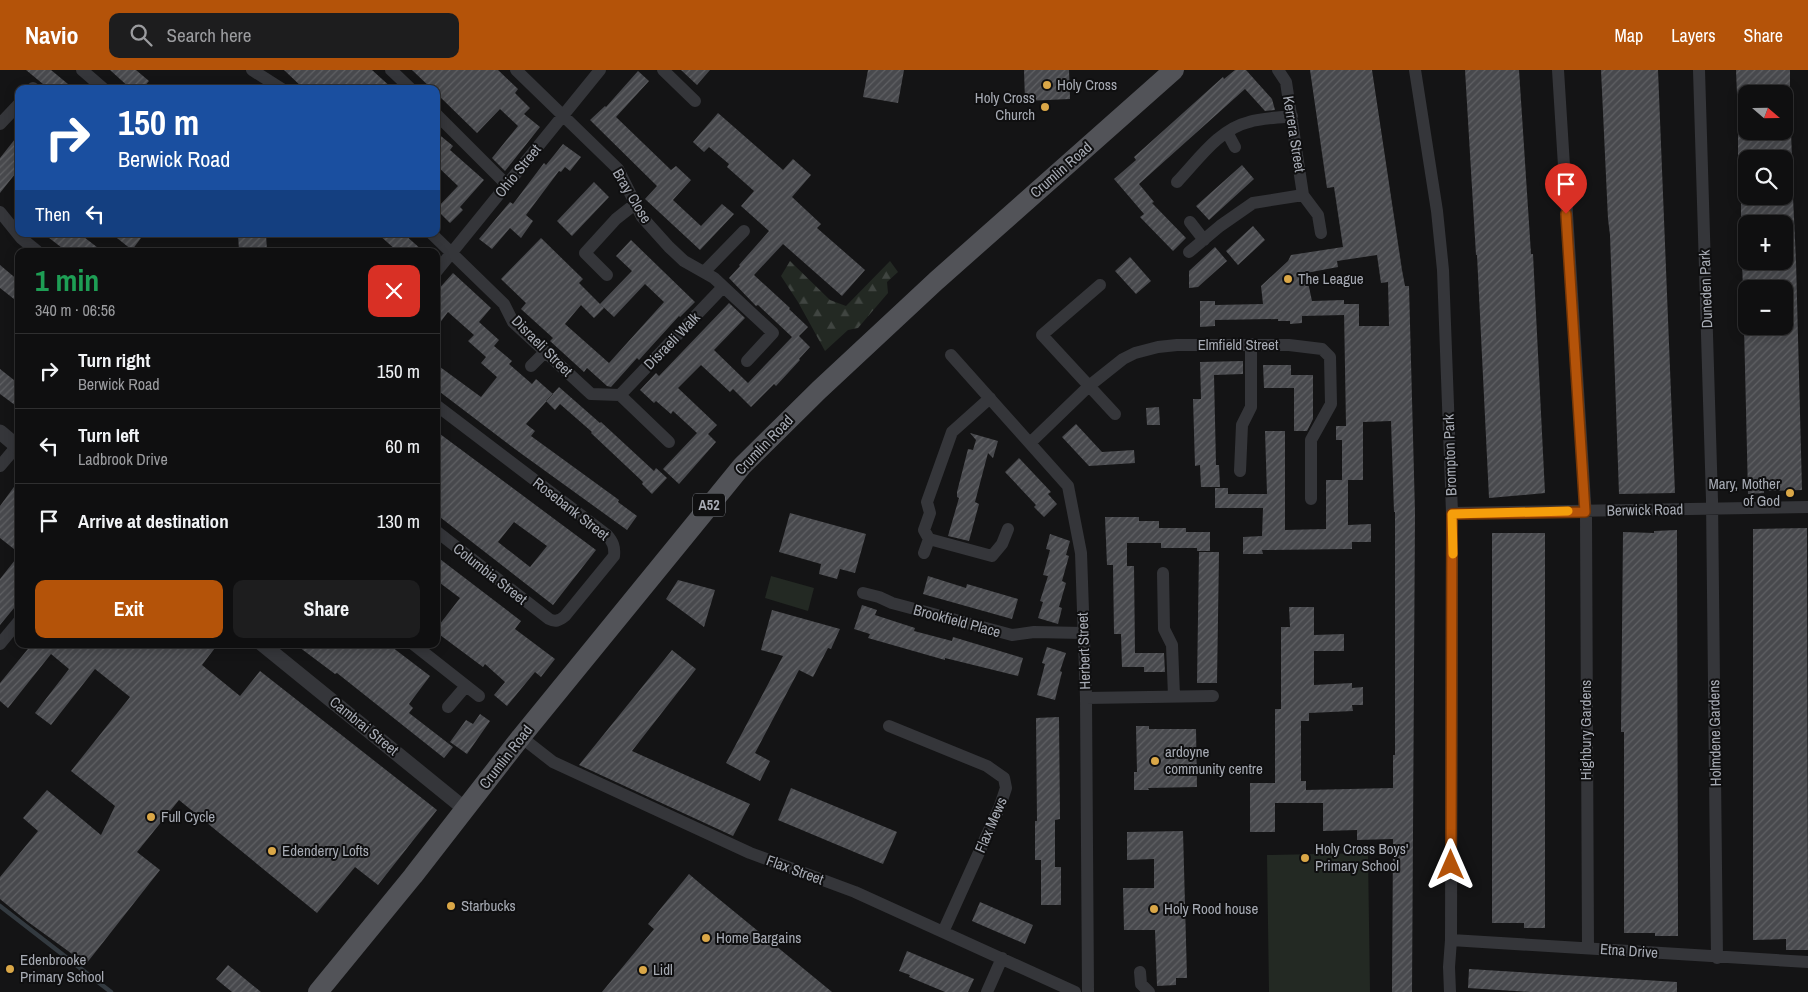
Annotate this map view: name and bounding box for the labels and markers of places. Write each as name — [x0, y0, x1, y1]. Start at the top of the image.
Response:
place label: Holy Cross — [1057, 74, 1117, 95]
marker: Holy Cross — [1041, 79, 1053, 91]
place label: Holy Cross Church — [975, 87, 1035, 125]
marker: Holy Cross Church — [1039, 101, 1051, 113]
pin — [1545, 163, 1587, 214]
place label: The League — [1298, 268, 1364, 289]
marker: The League — [1282, 273, 1294, 285]
place label: Mary, Mother of God — [1708, 473, 1780, 511]
marker: Mary, Mother of God — [1784, 487, 1796, 499]
place label: ardoyne community centre — [1165, 741, 1263, 779]
marker: ardoyne community centre — [1149, 755, 1161, 767]
place label: Full Cycle — [161, 806, 215, 827]
marker: Full Cycle — [145, 811, 157, 823]
place label: Holy Cross Boys' Primary School — [1315, 838, 1408, 876]
place label: Edenderry Lofts — [282, 840, 369, 861]
marker: Edenderry Lofts — [266, 845, 278, 857]
marker: Holy Cross Boys' Primary School — [1299, 852, 1311, 864]
place label: Starbucks — [461, 895, 516, 916]
place label: Holy Rood house — [1164, 898, 1259, 919]
marker: Starbucks — [445, 900, 457, 912]
marker: Holy Rood house — [1148, 903, 1160, 915]
place label: Home Bargains — [716, 927, 801, 948]
marker: Home Bargains — [700, 932, 712, 944]
place label: Edenbrooke Primary School — [20, 949, 104, 987]
place label: Lidl — [653, 959, 673, 980]
marker: Edenbrooke Primary School — [4, 963, 16, 975]
marker: Lidl — [637, 964, 649, 976]

